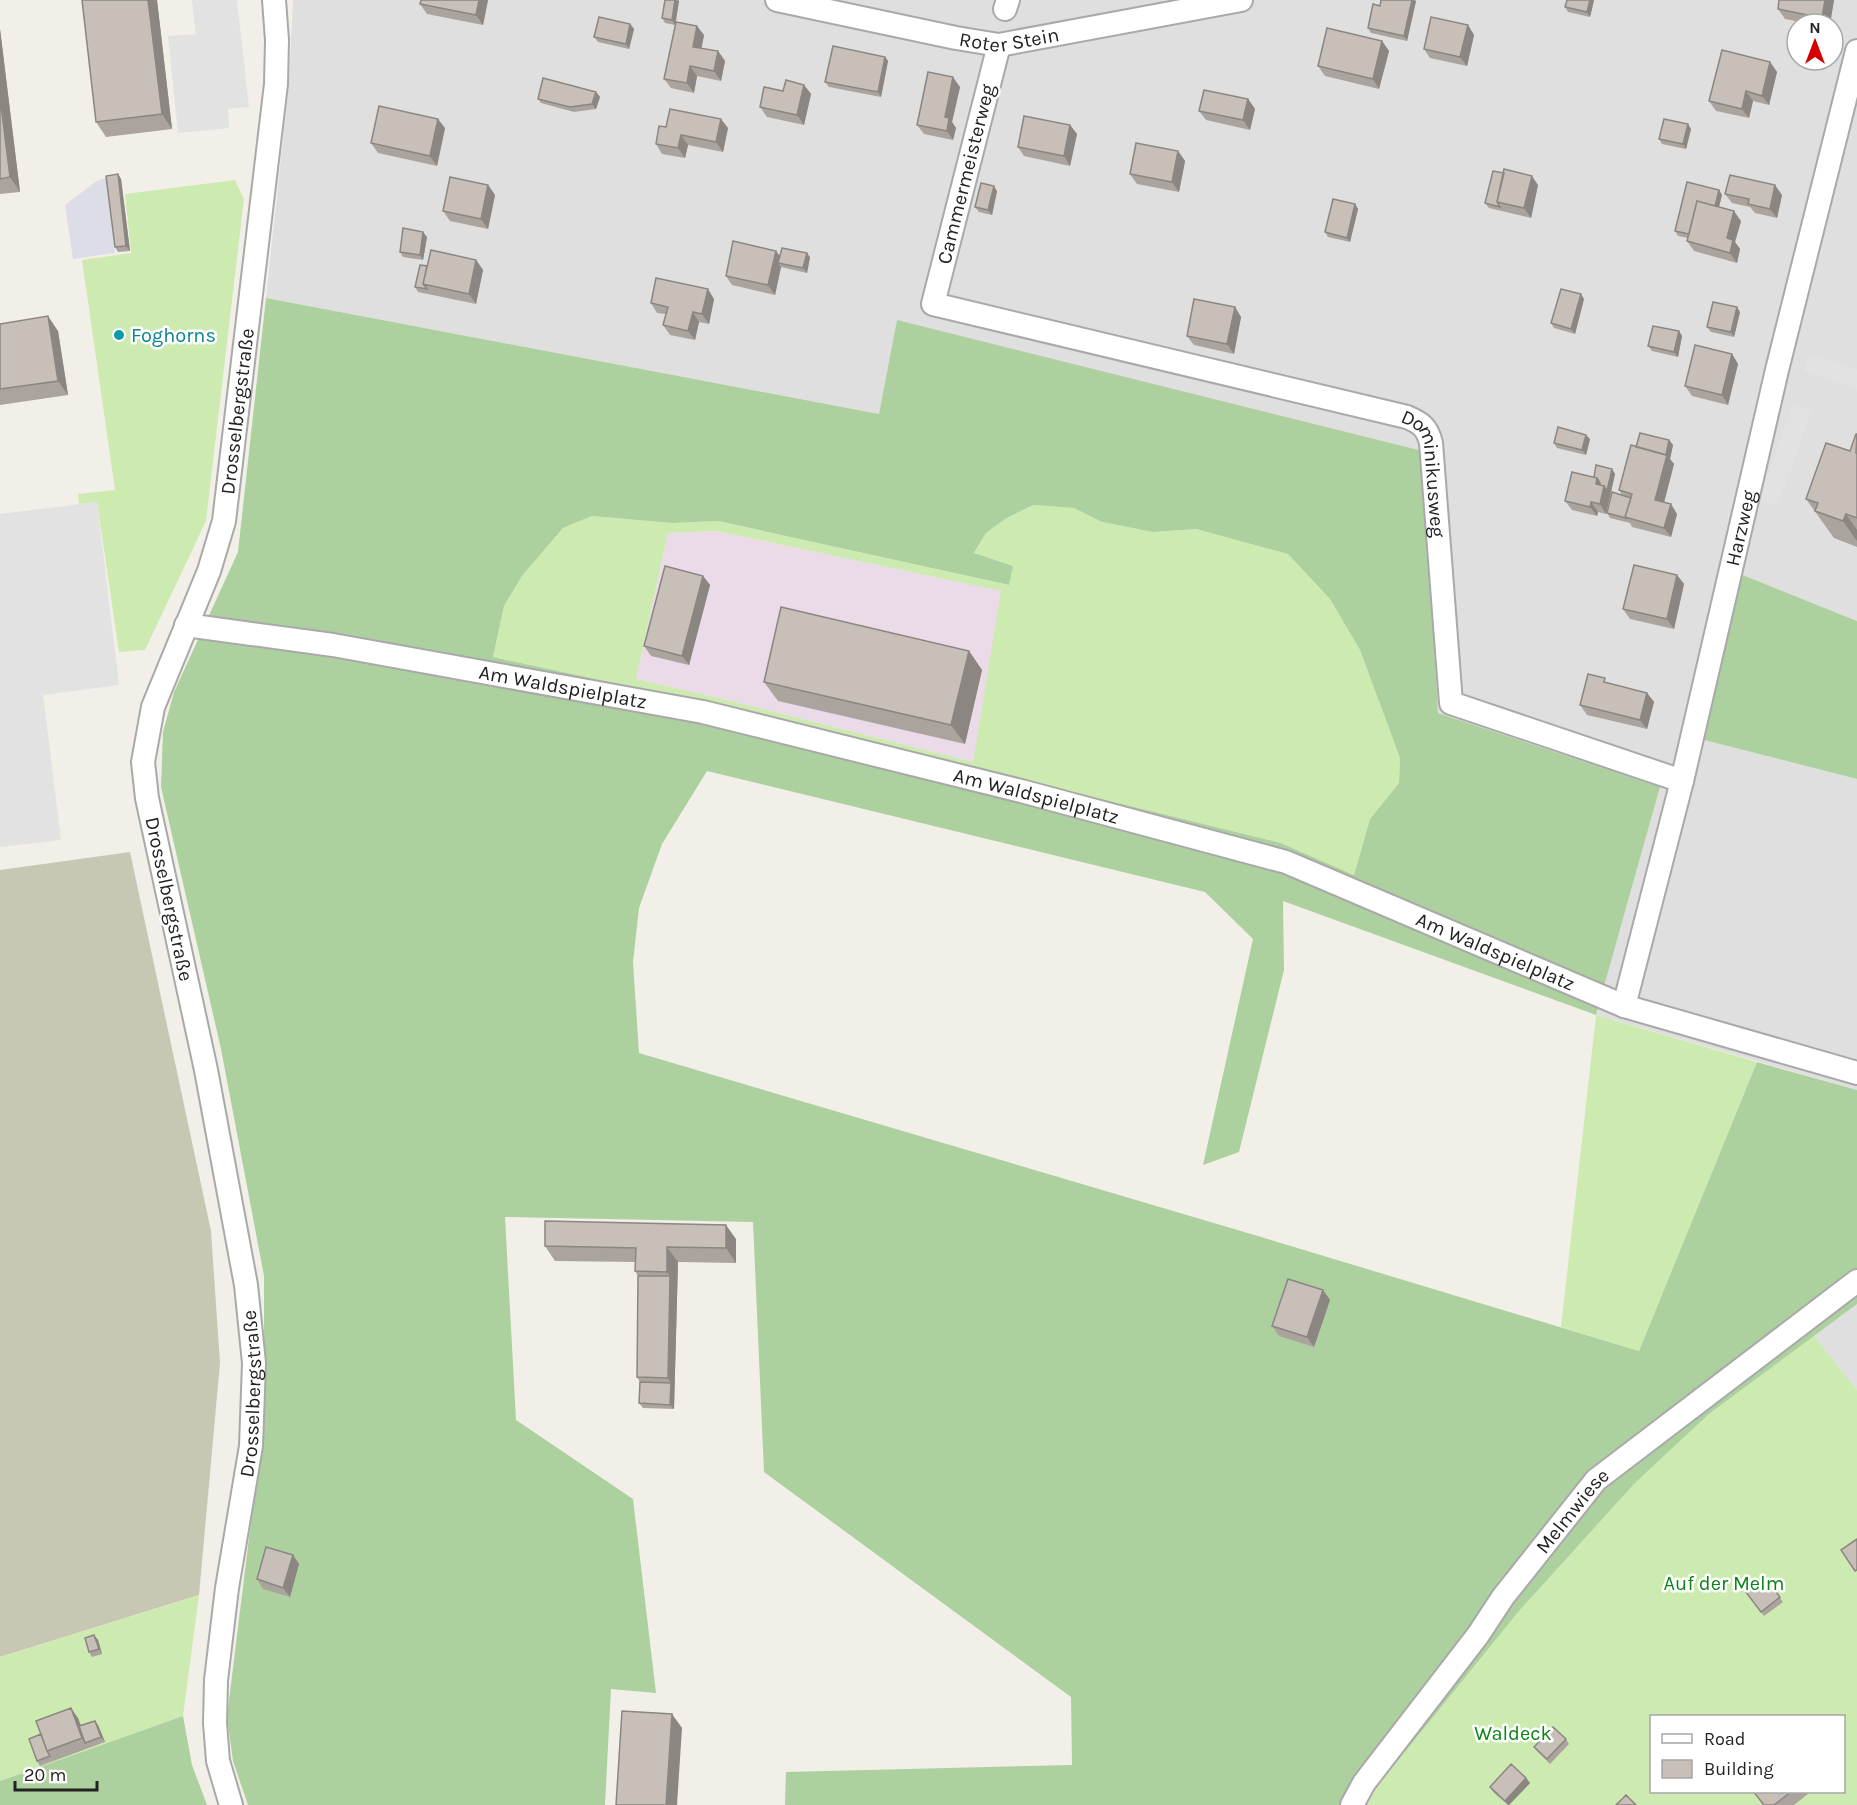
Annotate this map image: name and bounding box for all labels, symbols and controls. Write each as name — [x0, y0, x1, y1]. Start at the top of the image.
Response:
north arrow — [1785, 12, 1845, 72]
text: N — [1809, 18, 1821, 37]
street label: Roter Stein — [958, 23, 1061, 57]
street label: Cammermeisterweg — [932, 82, 1000, 266]
place label: Foghorns — [131, 324, 216, 347]
street label: Drosselbergstraße — [216, 327, 258, 496]
marker: Foghorns — [112, 328, 126, 342]
street label: Dominikusweg — [1398, 405, 1450, 538]
street label: Harzweg — [1721, 488, 1760, 568]
street label: Am Waldspielplatz — [477, 660, 649, 713]
street label: Am Waldspielplatz — [951, 763, 1122, 828]
street label: Drosselbergstraße — [140, 815, 198, 983]
street label: Am Waldspielplatz — [1413, 907, 1578, 995]
street label: Drosselbergstraße — [234, 1309, 266, 1479]
street label: Melmwiese — [1531, 1463, 1613, 1558]
park label: Auf der Melm — [1664, 1572, 1784, 1595]
legend — [1650, 1715, 1845, 1793]
park label: Waldeck — [1474, 1722, 1552, 1745]
text: Road — [1704, 1728, 1745, 1750]
scale bar — [15, 1754, 98, 1792]
text: Building — [1704, 1758, 1774, 1780]
text: 20 m — [24, 1764, 66, 1786]

